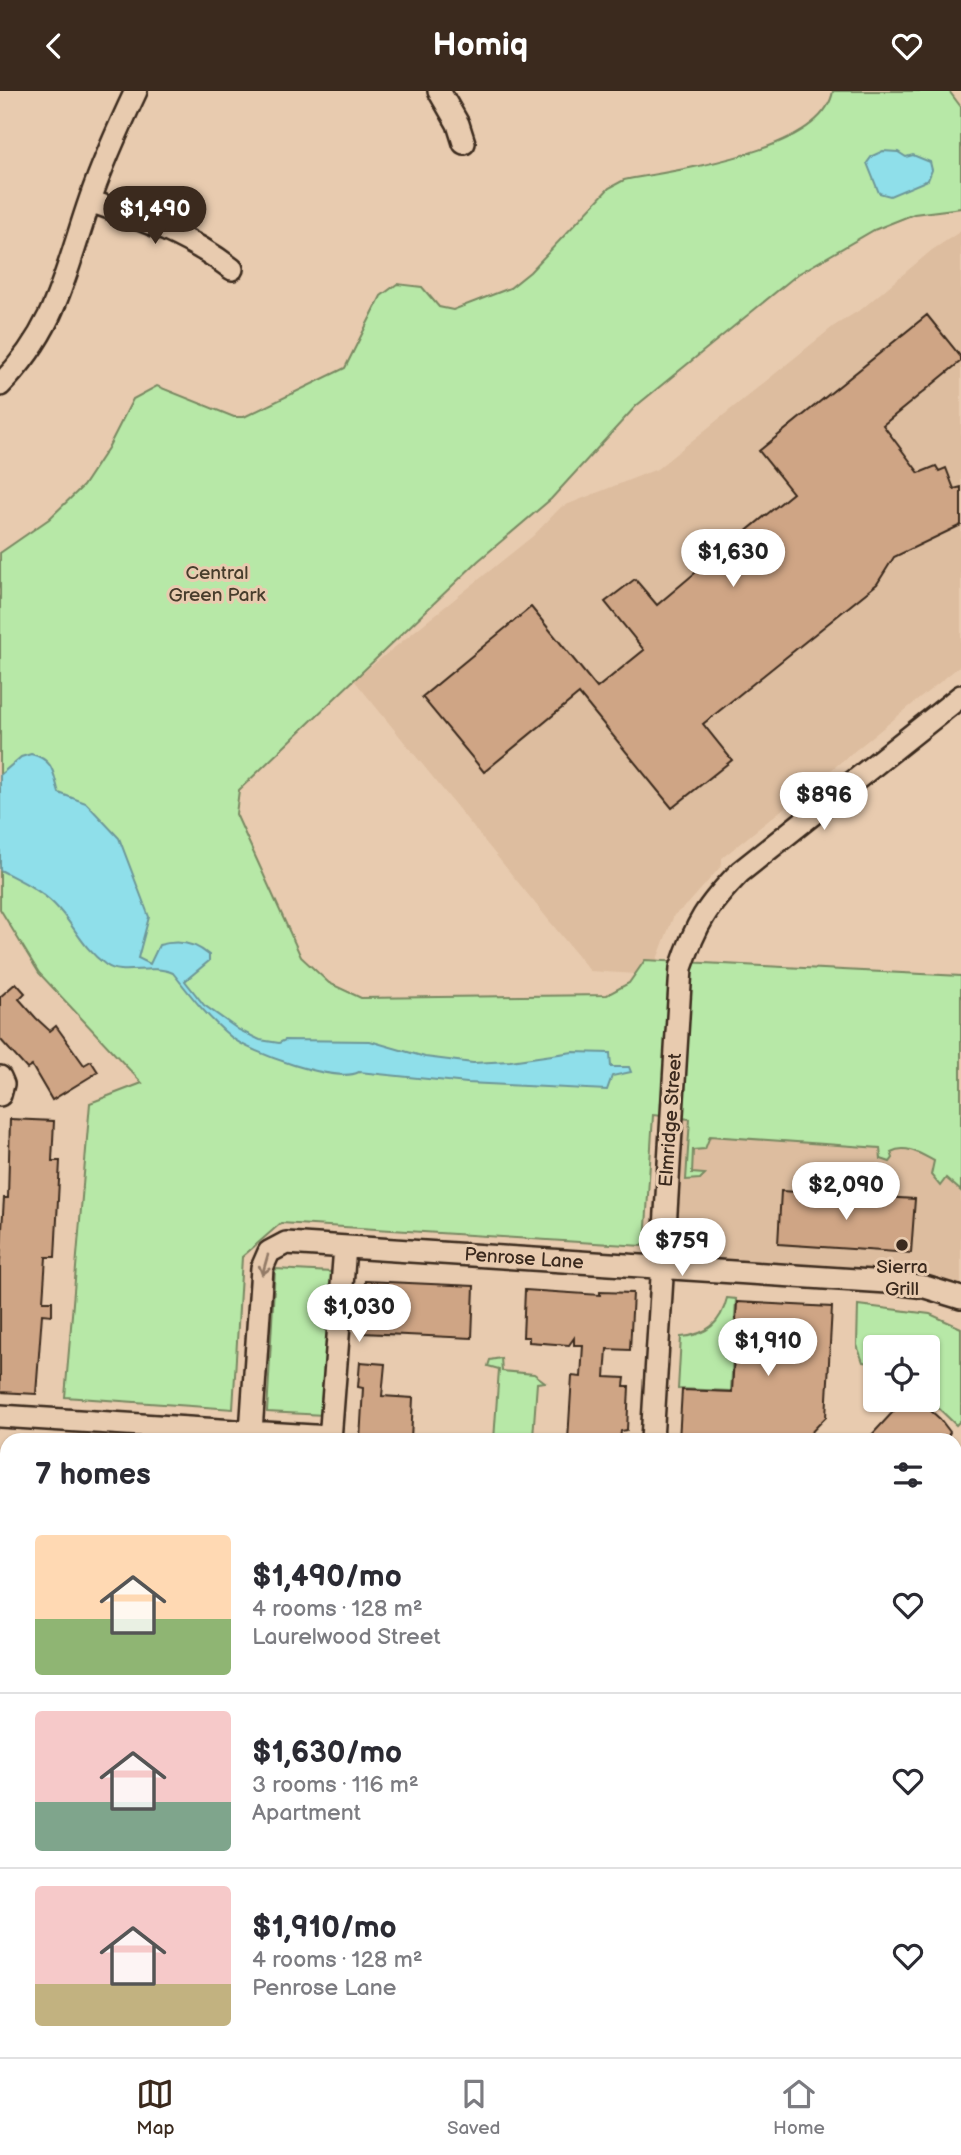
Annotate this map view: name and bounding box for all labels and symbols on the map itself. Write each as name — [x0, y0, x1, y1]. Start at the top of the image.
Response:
pin: $1,490 — [98, 187, 212, 246]
pin: $1,630 — [676, 529, 790, 589]
park label: Central Green Park — [168, 562, 266, 607]
pin: $896 — [783, 773, 865, 832]
street label: Elmridge Street — [655, 1052, 687, 1188]
pin: $2,090 — [789, 1163, 903, 1222]
pin: $759 — [641, 1219, 723, 1278]
marker: Sierra Grill — [894, 1237, 910, 1253]
street label: Penrose Lane — [464, 1243, 584, 1275]
one-way arrow — [258, 1253, 271, 1275]
place label: Sierra Grill — [876, 1256, 928, 1301]
pin: $1,030 — [302, 1285, 416, 1344]
pin: $1,910 — [711, 1319, 825, 1378]

